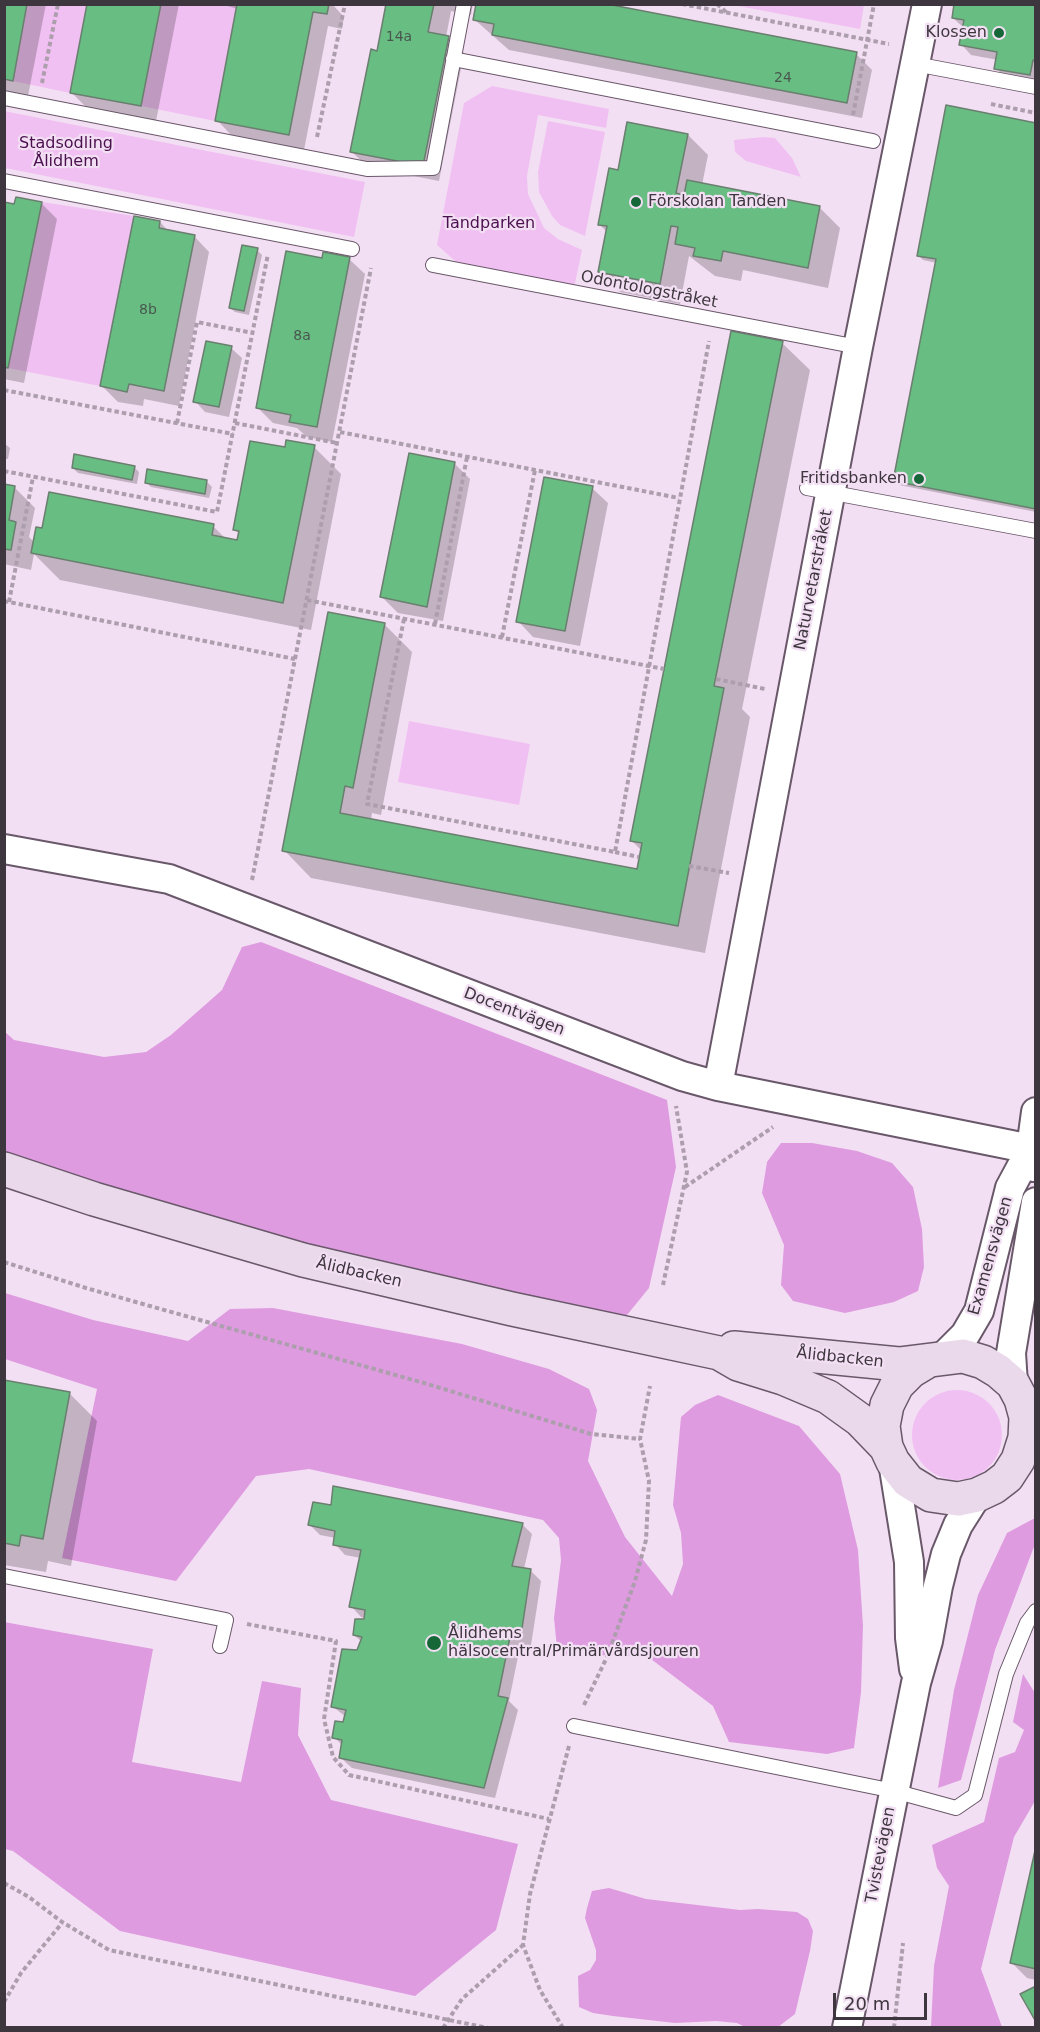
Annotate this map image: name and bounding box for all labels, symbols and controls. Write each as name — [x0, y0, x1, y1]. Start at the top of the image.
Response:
place label: Klossen — [926, 23, 987, 43]
marker: Klossen — [992, 26, 1006, 40]
house number: 14a — [386, 29, 412, 45]
house number: 24 — [774, 70, 792, 86]
park label: Stadsodling Ålidhem — [19, 134, 113, 172]
place label: Förskolan Tanden — [648, 192, 787, 212]
marker: Förskolan Tanden — [629, 195, 643, 209]
park label: Tandparken — [443, 214, 535, 234]
street label: Odontologstråket — [579, 267, 719, 313]
house number: 8b — [139, 302, 157, 318]
house number: 8a — [293, 328, 311, 344]
place label: Fritidsbanken — [800, 469, 907, 489]
marker: Fritidsbanken — [912, 472, 926, 486]
street label: Naturvetarstråket — [791, 508, 837, 652]
street label: Docentvägen — [461, 984, 567, 1040]
street label: Examensvägen — [965, 1194, 1017, 1318]
street label: Ålidbacken — [314, 1254, 404, 1292]
street label: Ålidbacken — [796, 1344, 884, 1372]
place label: Ålidhems hälsocentral/Primärvårdsjouren — [448, 1624, 699, 1662]
marker: Ålidhems hälsocentral/Primärvårdsjouren — [425, 1634, 443, 1652]
street label: Tvistevägen — [862, 1805, 900, 1905]
scale bar — [836, 1981, 930, 2019]
text: 20 m — [844, 1993, 890, 2014]

